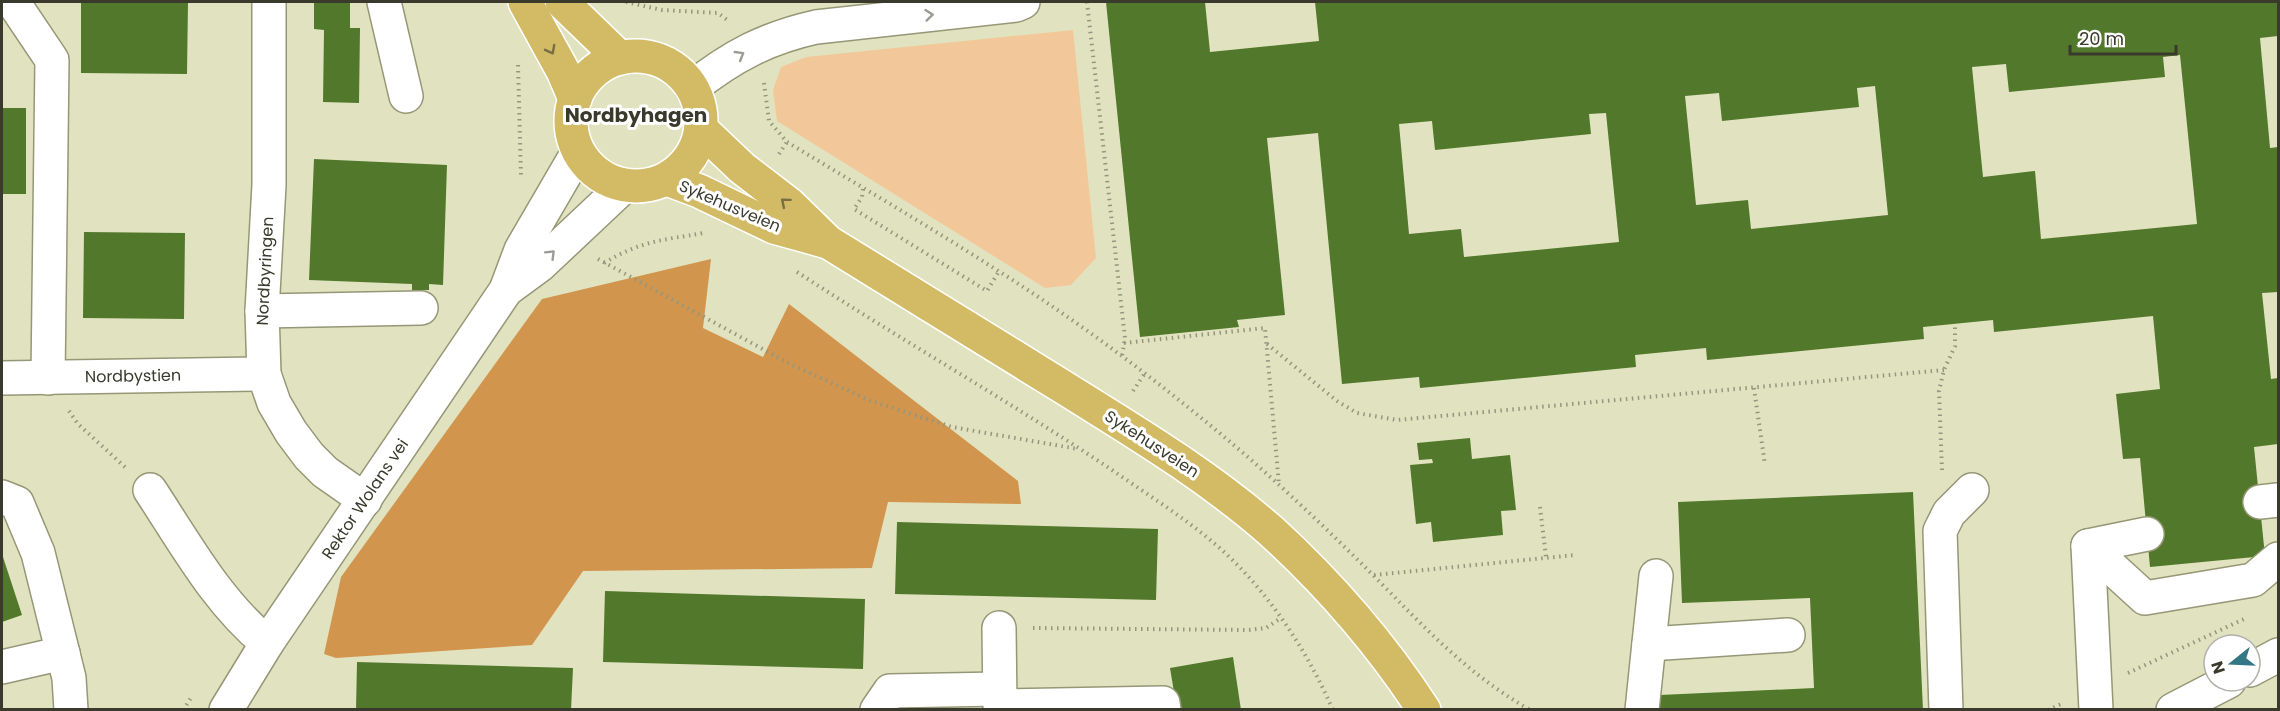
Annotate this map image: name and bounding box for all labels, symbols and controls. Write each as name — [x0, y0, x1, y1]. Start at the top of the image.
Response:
one-way arrow — [925, 9, 934, 22]
scale bar — [2070, 18, 2176, 56]
text: 20 m — [2079, 26, 2124, 51]
one-way arrow — [544, 43, 555, 54]
one-way arrow — [734, 50, 744, 62]
district label: Nordbyhagen — [565, 101, 707, 129]
street label: Sykehusveien — [676, 174, 784, 238]
one-way arrow — [781, 198, 792, 209]
street label: Nordbyringen — [251, 216, 279, 326]
one-way arrow — [545, 250, 555, 261]
street label: Nordbystien — [85, 364, 181, 388]
street label: Sykehusveien — [1100, 405, 1204, 483]
street label: Rektor Wolans vei — [316, 434, 414, 564]
north arrow — [2202, 633, 2262, 693]
text: N — [2205, 658, 2231, 677]

